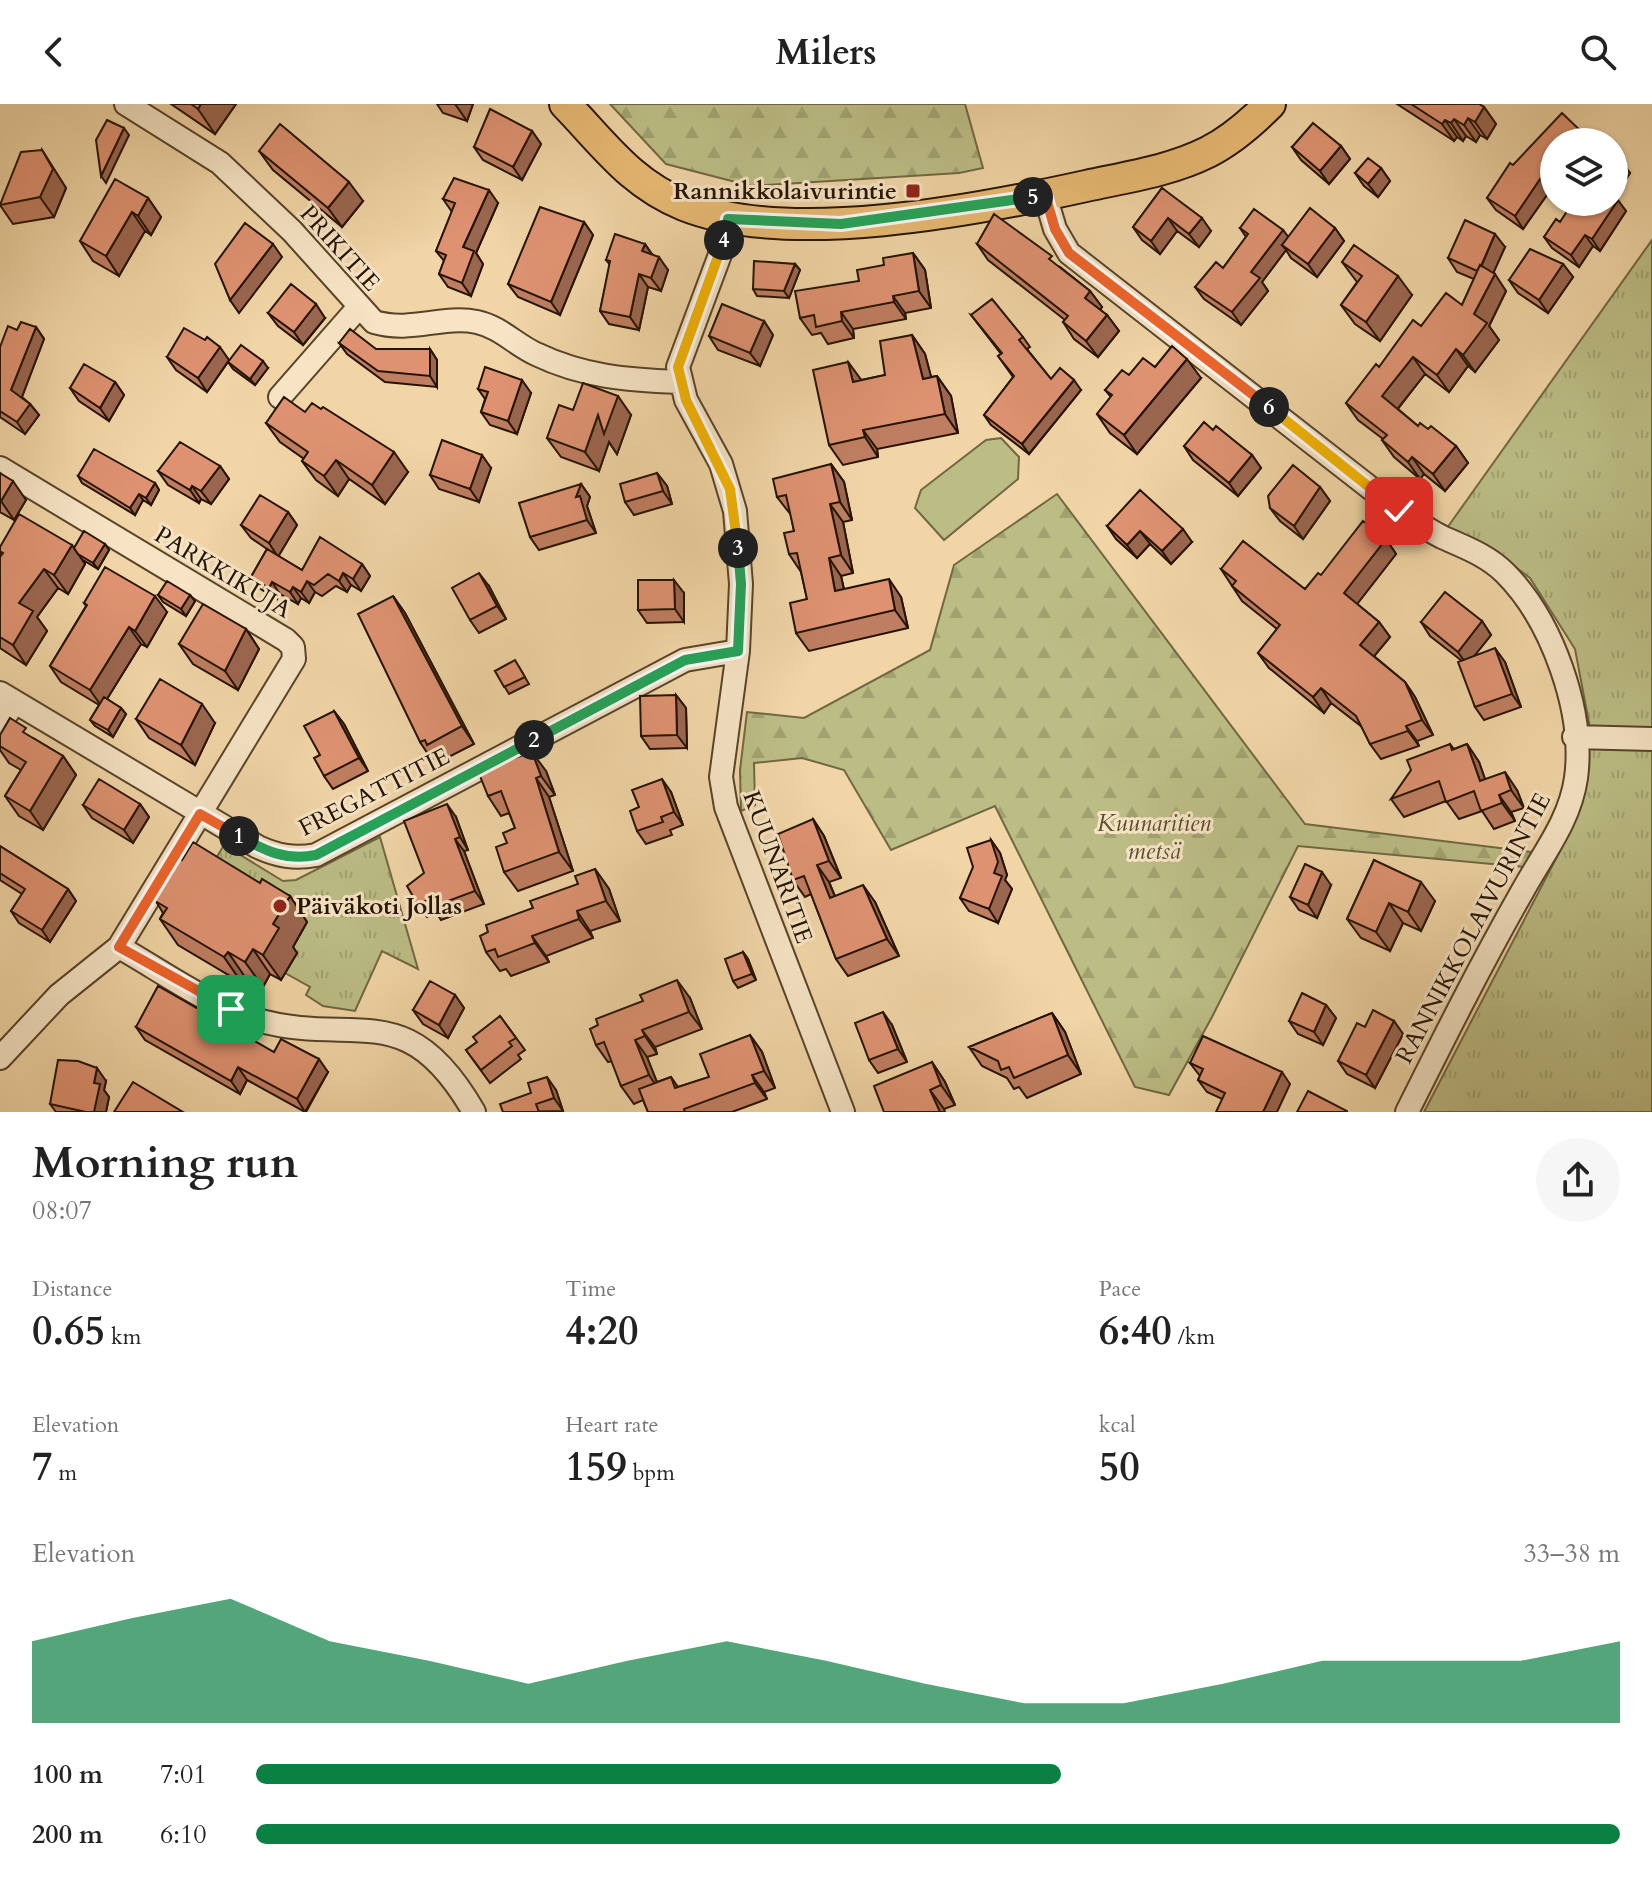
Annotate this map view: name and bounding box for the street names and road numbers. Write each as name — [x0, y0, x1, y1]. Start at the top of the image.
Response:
street label: PRIKITIE — [292, 198, 387, 299]
street label: PARKKIKUJA — [148, 519, 298, 627]
street label: FREGATTITIE — [293, 740, 455, 845]
street label: KUUNARITIE — [735, 786, 820, 948]
street label: RANNIKKOLAIVURINTIE — [1388, 787, 1559, 1069]

